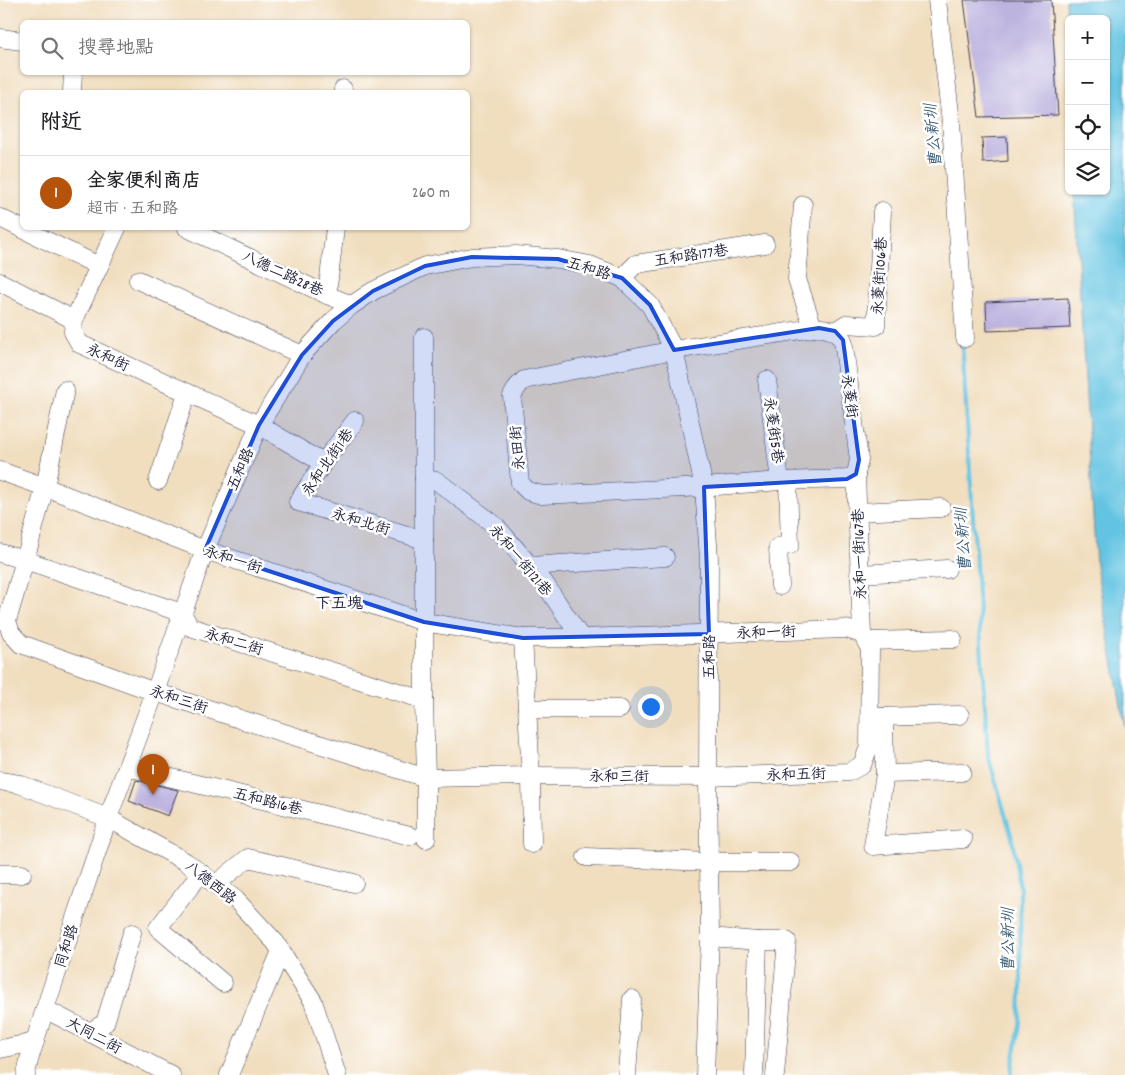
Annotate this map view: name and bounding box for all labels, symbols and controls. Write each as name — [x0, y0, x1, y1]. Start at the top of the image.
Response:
map controls — [1065, 15, 1110, 195]
button: + — [1065, 15, 1110, 60]
search box — [20, 20, 470, 75]
icon: search — [38, 34, 66, 62]
text: 搜尋地點 — [78, 36, 154, 63]
button: − — [1065, 60, 1110, 105]
water label: 曹公新圳 — [920, 101, 949, 169]
button: locate — [1065, 105, 1110, 150]
text: 附近 — [40, 109, 82, 139]
button: layers — [1065, 150, 1110, 195]
text: 全家便利商店 — [87, 169, 201, 196]
text: 1 — [54, 182, 58, 205]
text: 260 m — [412, 182, 450, 205]
text: 超市 · 五和路 — [87, 198, 178, 221]
street label: 永菱街106巷 — [868, 236, 894, 316]
street label: 五和路177巷 — [653, 240, 730, 274]
street label: 八德二路28巷 — [238, 246, 326, 303]
street label: 五和路 — [564, 253, 613, 287]
street label: 永和街 — [82, 339, 132, 378]
street label: 永菱街 — [834, 372, 862, 420]
street label: 永菱街5巷 — [756, 396, 788, 465]
street label: 永田街 — [506, 424, 532, 471]
street label: 永和北街1巷 — [297, 425, 360, 502]
street label: 五和路 — [223, 445, 261, 495]
street label: 永和北街 — [329, 504, 392, 542]
water label: 曹公新圳 — [951, 505, 978, 573]
street label: 永和一街167巷 — [848, 508, 874, 600]
street label: 永和一街121巷 — [483, 520, 556, 602]
street label: 永和一街 — [200, 541, 264, 581]
district label: 下五塊 — [315, 593, 363, 616]
street label: 永和一街 — [736, 622, 796, 646]
street label: 永和二街 — [202, 624, 265, 662]
street label: 五和路 — [700, 634, 722, 680]
street label: 永和三街 — [146, 681, 210, 721]
your location — [638, 694, 664, 720]
pin: 1 — [137, 754, 169, 795]
street label: 永和五街 — [766, 764, 826, 788]
street label: 永和三街 — [589, 767, 649, 789]
street label: 五和路16巷 — [231, 784, 304, 822]
street label: 八德西路 — [179, 856, 240, 911]
water label: 曹公新圳 — [998, 906, 1021, 972]
street label: 同和路 — [50, 922, 85, 971]
street label: 大同二街 — [61, 1013, 125, 1061]

